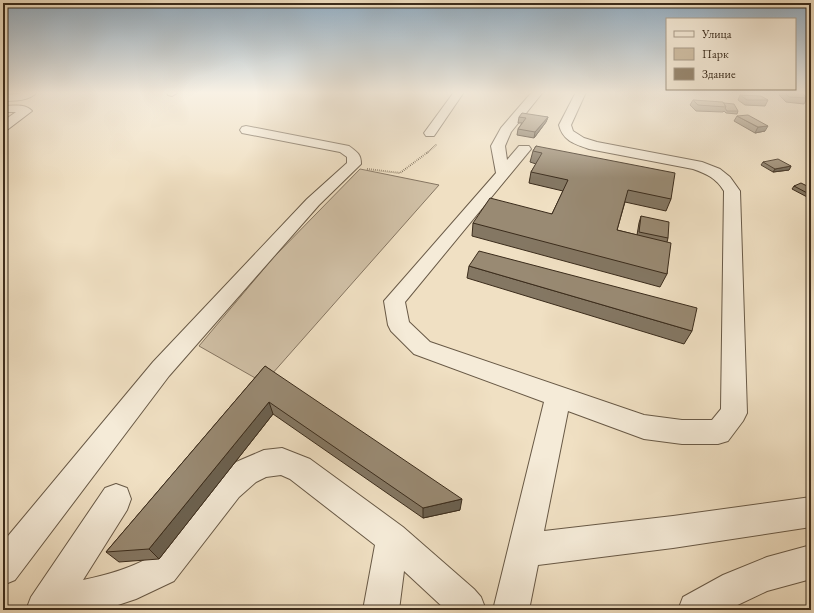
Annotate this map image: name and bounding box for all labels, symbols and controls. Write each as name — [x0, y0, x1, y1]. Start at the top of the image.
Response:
legend — [666, 18, 796, 90]
text: Улица — [701, 26, 732, 42]
text: Парк — [702, 46, 729, 62]
text: Здание — [702, 66, 736, 82]

